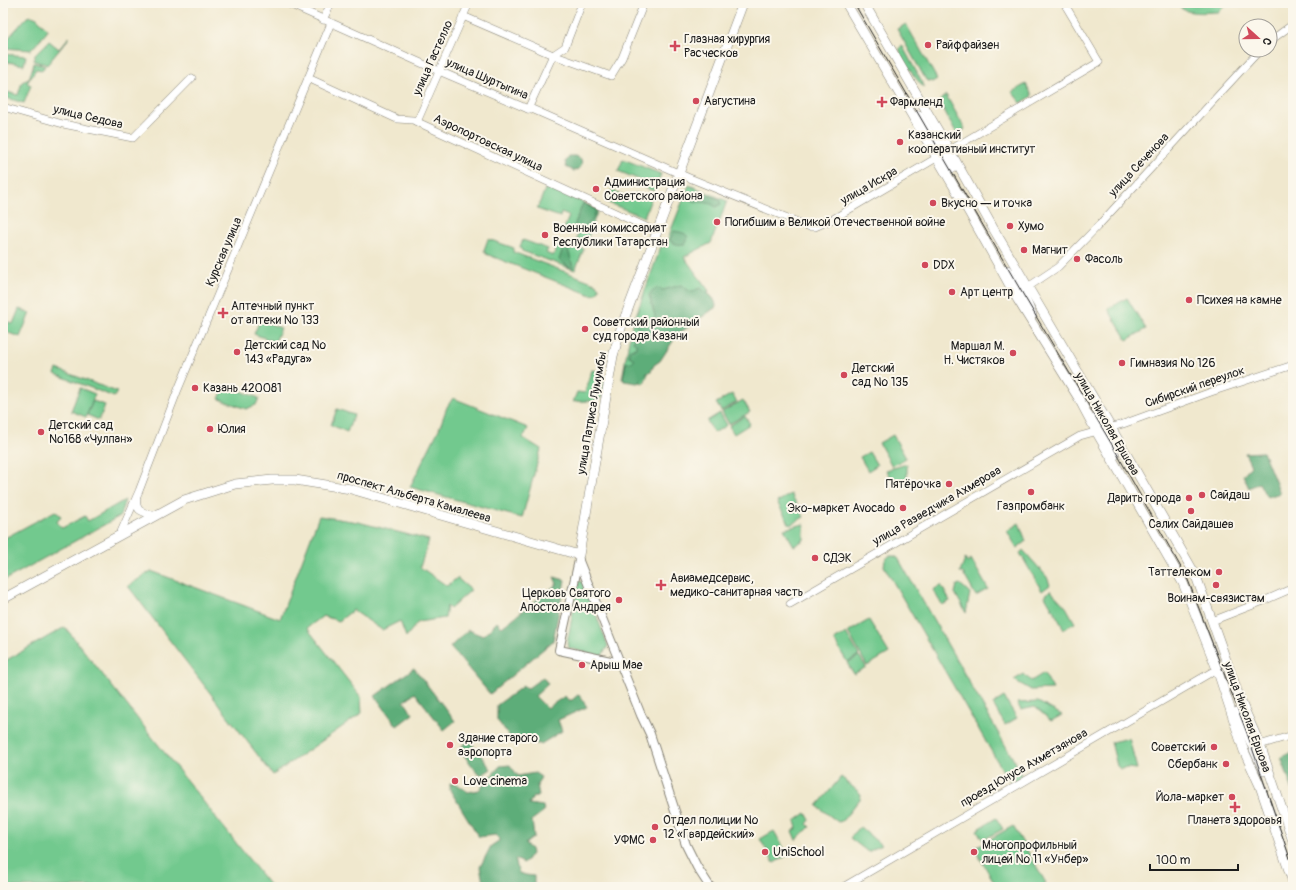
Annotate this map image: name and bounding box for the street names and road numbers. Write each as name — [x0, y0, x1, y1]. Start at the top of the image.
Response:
street label: улица Гастелло — [409, 18, 456, 99]
street label: улица Шуртыгина — [443, 55, 531, 103]
street label: улица Седова — [51, 101, 125, 132]
street label: Аэропортовская улица — [431, 111, 545, 175]
street label: улица Сеченова — [1105, 130, 1173, 201]
street label: улица Искра — [837, 163, 900, 209]
street label: Курская улица — [203, 215, 245, 289]
street label: улица Патриса Лумумбы — [574, 350, 610, 477]
street label: Сибирский переулок — [1143, 363, 1247, 411]
street label: улица Николая Ершова — [1071, 369, 1143, 479]
street label: улица Разведчика Ахмерова — [869, 463, 1004, 549]
street label: проспект Альберта Камалеева — [335, 468, 493, 526]
street label: улица Николая Ершова — [1220, 659, 1274, 775]
street label: проезд Юнуса Ахметзянова — [958, 725, 1091, 811]

